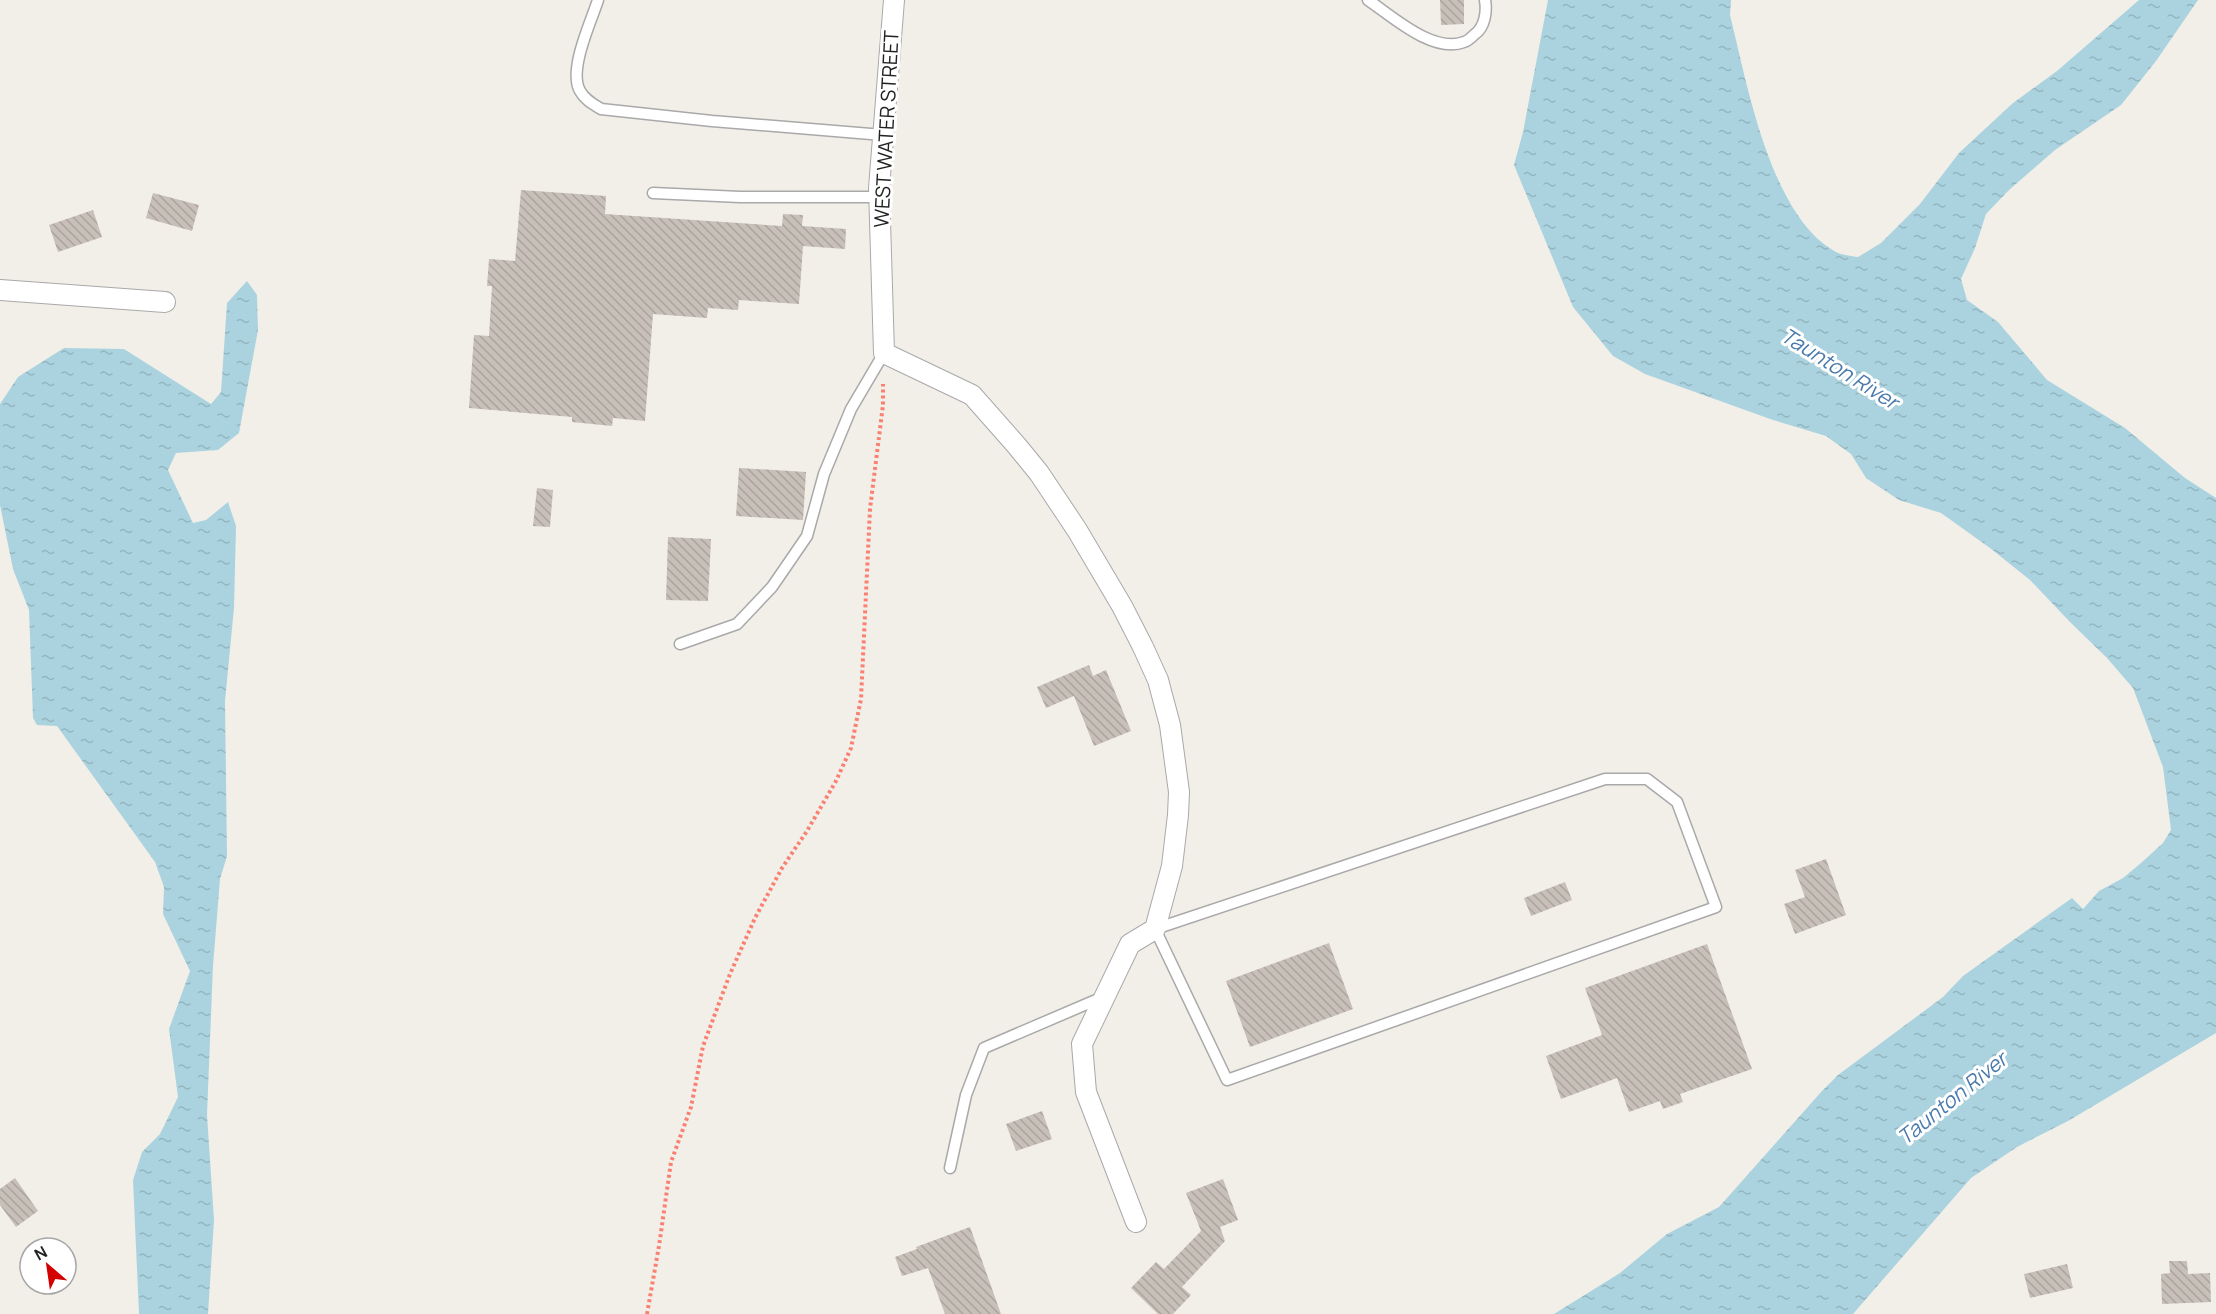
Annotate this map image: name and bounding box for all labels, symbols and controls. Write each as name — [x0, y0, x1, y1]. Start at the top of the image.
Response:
street label: WEST WATER STREET — [867, 30, 905, 228]
water label: Taunton River — [1776, 321, 1906, 416]
water label: Taunton River — [1892, 1044, 2014, 1151]
north arrow — [18, 1236, 78, 1296]
text: N — [30, 1240, 51, 1265]

